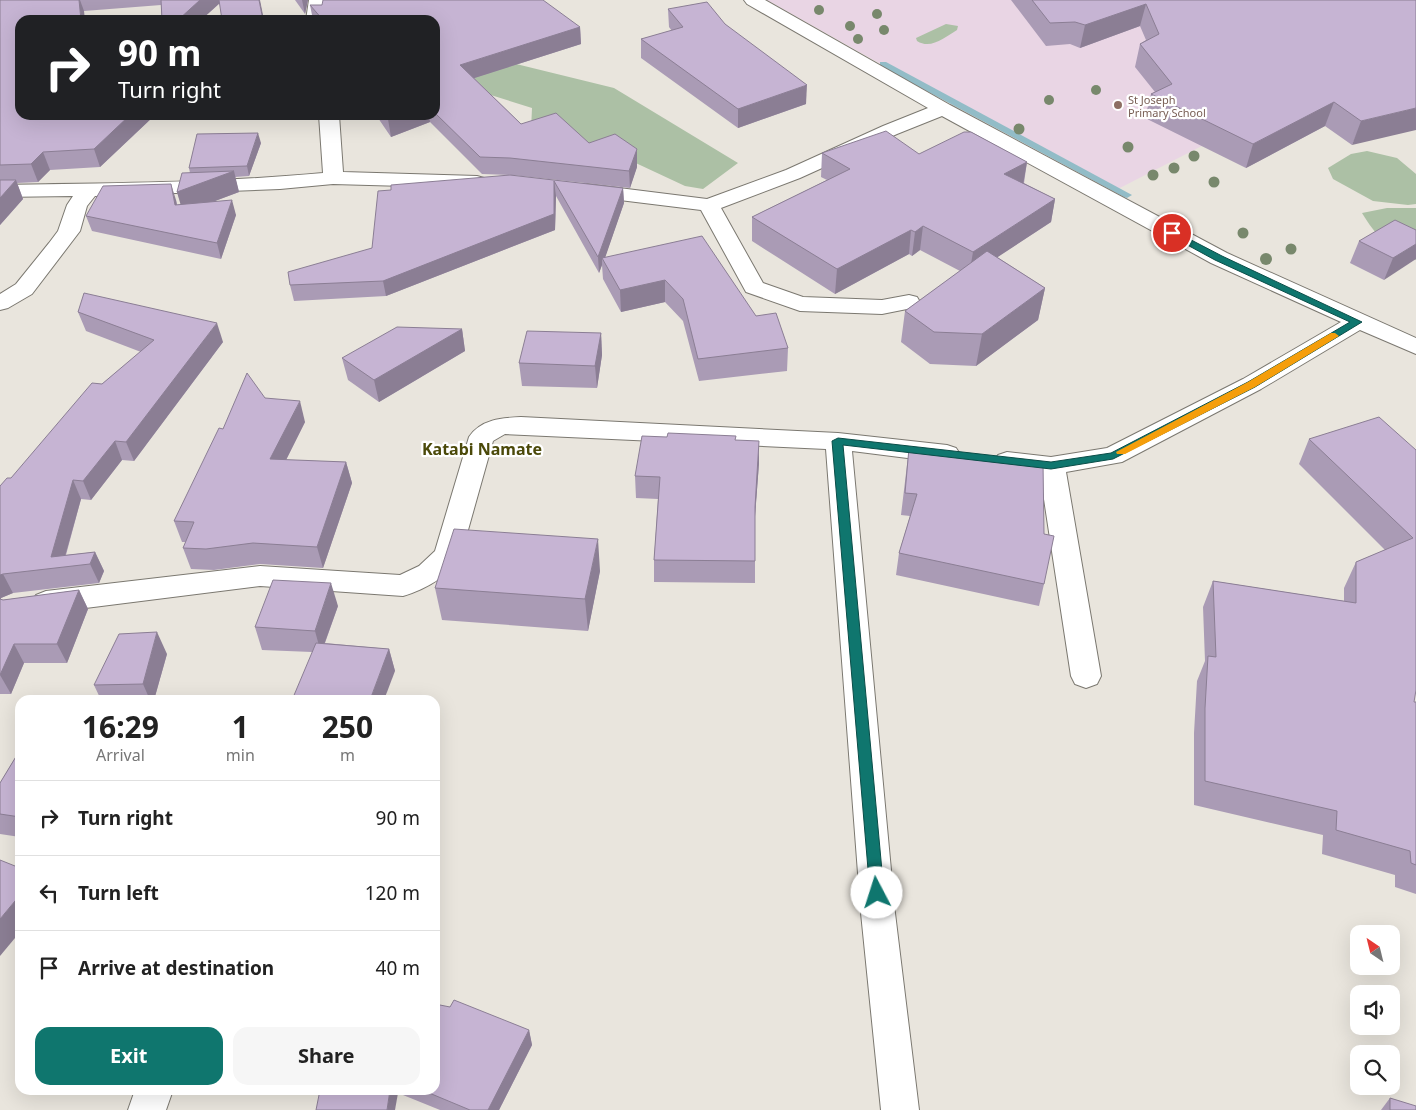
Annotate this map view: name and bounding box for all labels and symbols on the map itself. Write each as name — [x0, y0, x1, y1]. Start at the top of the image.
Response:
place label: St Joseph Primary School — [1128, 92, 1206, 120]
marker: St Joseph Primary School — [1112, 99, 1124, 111]
pin — [1151, 212, 1193, 254]
district label: Katabi Namate — [422, 438, 542, 460]
position arrow — [850, 866, 902, 918]
north arrow — [1350, 925, 1400, 975]

